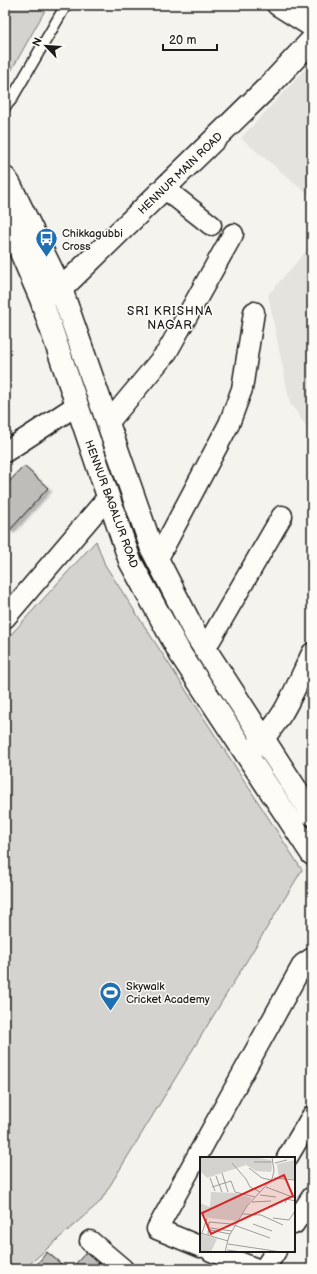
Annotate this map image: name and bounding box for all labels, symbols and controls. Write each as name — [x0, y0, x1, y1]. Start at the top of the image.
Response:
north arrow — [26, 26, 66, 66]
scale bar — [163, 26, 217, 52]
text: 20 m — [169, 33, 196, 48]
text: N — [30, 35, 45, 48]
street label: HENNUR MAIN ROAD — [135, 130, 225, 217]
bus stop icon: Chikkagubbi Cross — [34, 226, 60, 259]
place label: Chikkagubbi Cross — [62, 227, 123, 253]
district label: SRI KRISHNA NAGAR — [127, 304, 213, 333]
street label: HENNUR BAGALUR ROAD — [82, 438, 141, 570]
sports icon: Skywalk Cricket Academy — [97, 979, 123, 1012]
place label: Skywalk Cricket Academy — [126, 980, 210, 1006]
inset map — [200, 1157, 295, 1252]

